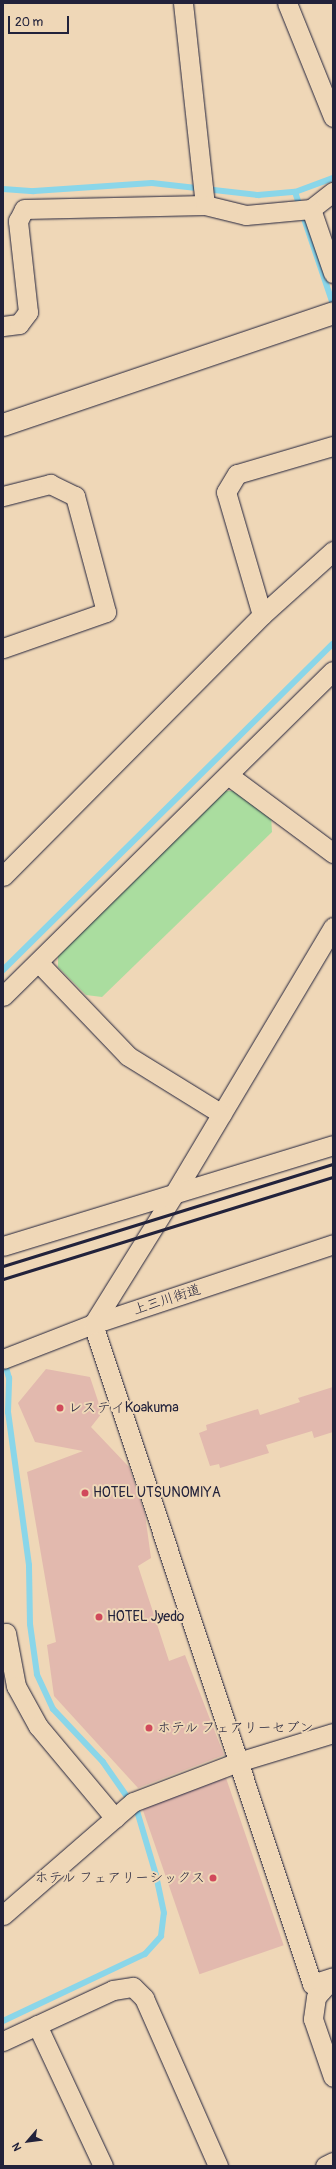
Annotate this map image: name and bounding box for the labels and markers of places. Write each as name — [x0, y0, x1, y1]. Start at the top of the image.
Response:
place label: レステイKoakuma — [68, 1400, 178, 1416]
marker: レステイKoakuma — [55, 1403, 65, 1413]
place label: HOTEL UTSUNOMIYA — [93, 1485, 221, 1501]
marker: HOTEL UTSUNOMIYA — [80, 1488, 90, 1498]
place label: HOTEL Jyedo — [107, 1609, 184, 1625]
marker: HOTEL Jyedo — [94, 1612, 104, 1622]
place label: ホテル フェアリーセブン — [157, 1720, 314, 1736]
marker: ホテル フェアリーセブン — [144, 1723, 154, 1733]
place label: ホテル フェアリーシックス — [34, 1870, 205, 1886]
marker: ホテル フェアリーシックス — [208, 1873, 218, 1883]

